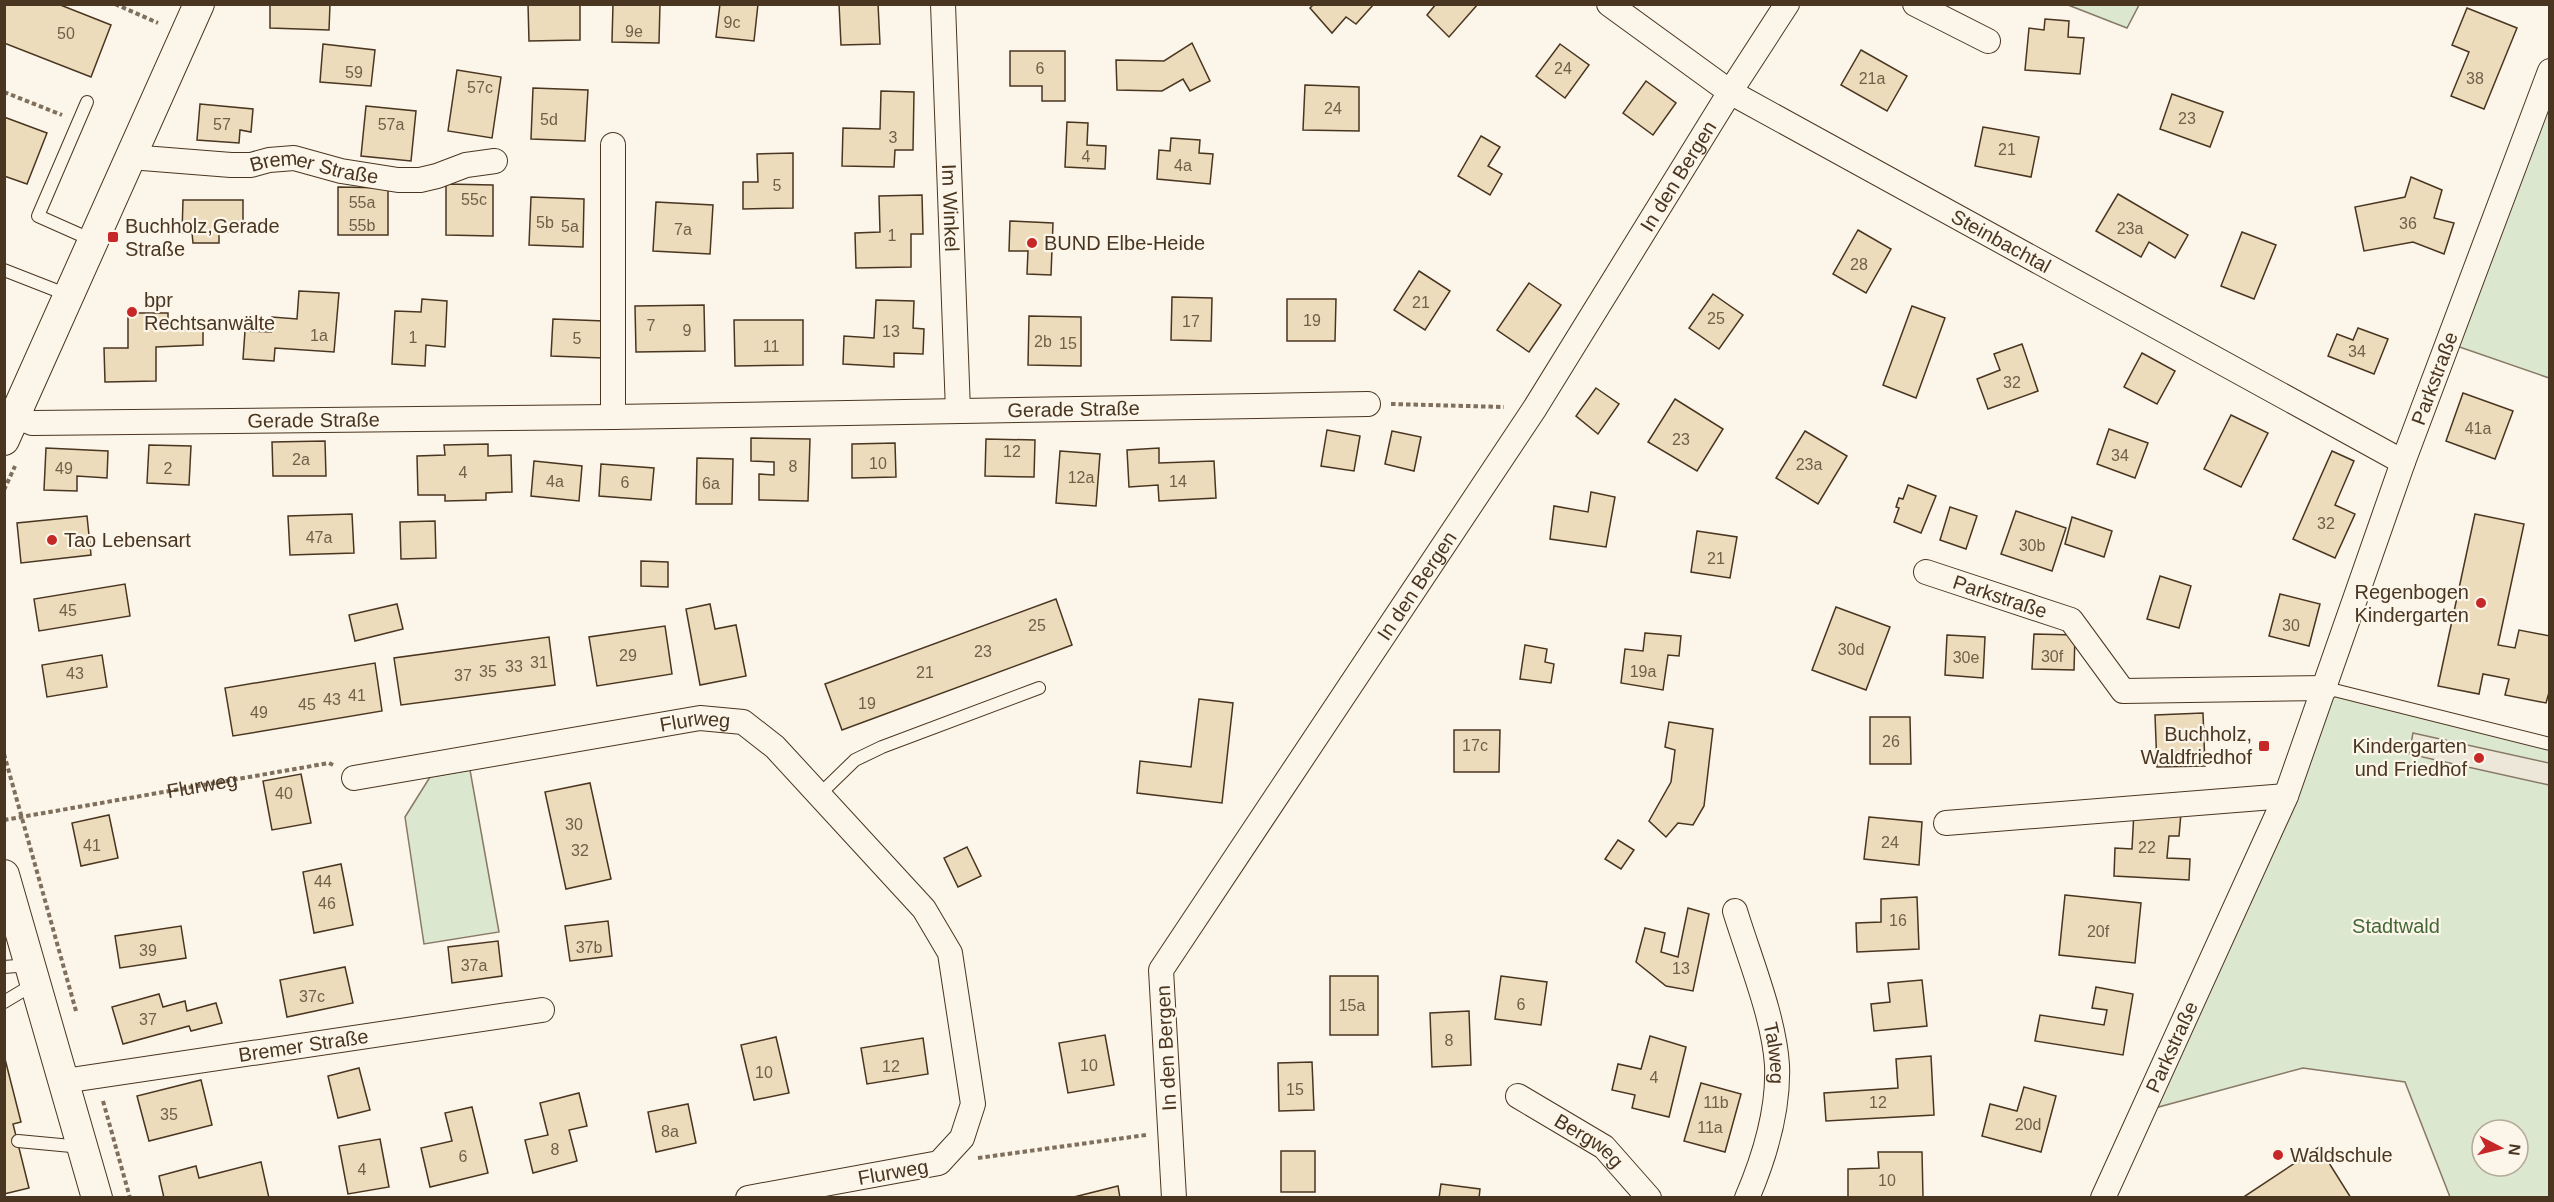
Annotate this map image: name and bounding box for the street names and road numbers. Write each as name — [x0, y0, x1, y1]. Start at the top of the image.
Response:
street label: In den Bergen — [1636, 117, 1721, 235]
street label: Bremer Straße — [247, 147, 380, 188]
street label: Im Winkel — [938, 164, 963, 252]
street label: Steinbachtal — [1948, 205, 2055, 277]
street label: Parkstraße — [2407, 329, 2462, 428]
street label: Gerade Straße — [1007, 397, 1140, 421]
street label: Gerade Straße — [247, 408, 380, 432]
street label: In den Bergen — [1373, 527, 1461, 644]
street label: Parkstraße — [1950, 571, 2050, 622]
street label: Flurweg — [658, 706, 731, 736]
street label: Flurweg — [165, 768, 239, 802]
street label: In den Bergen — [1152, 985, 1180, 1111]
street label: Parkstraße — [2141, 998, 2202, 1096]
street label: Talweg — [1759, 1020, 1788, 1084]
street label: Bremer Straße — [237, 1025, 370, 1066]
street label: Bergweg — [1551, 1109, 1628, 1172]
street label: Flurweg — [856, 1155, 930, 1189]

